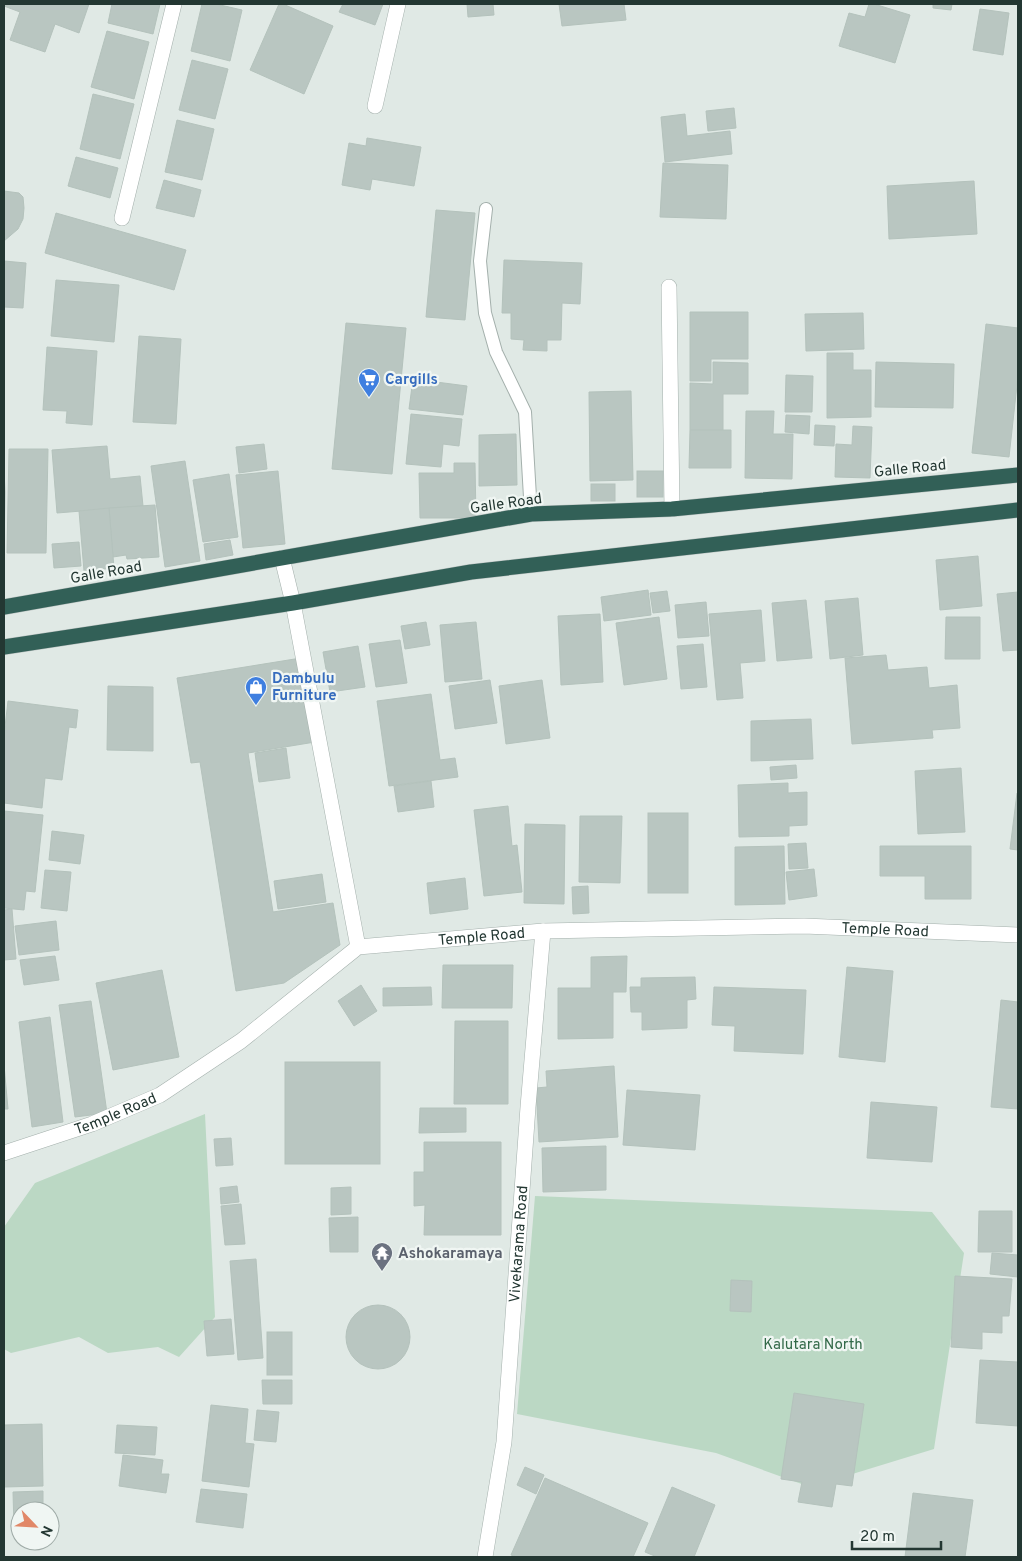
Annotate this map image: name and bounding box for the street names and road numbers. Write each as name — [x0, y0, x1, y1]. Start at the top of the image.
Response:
street label: Galle Road — [873, 456, 947, 483]
street label: Galle Road — [469, 490, 543, 519]
street label: Galle Road — [69, 558, 144, 589]
street label: Temple Road — [841, 920, 929, 942]
street label: Temple Road — [437, 925, 526, 951]
street label: Temple Road — [72, 1090, 160, 1140]
street label: Vivekarama Road — [506, 1185, 533, 1303]

